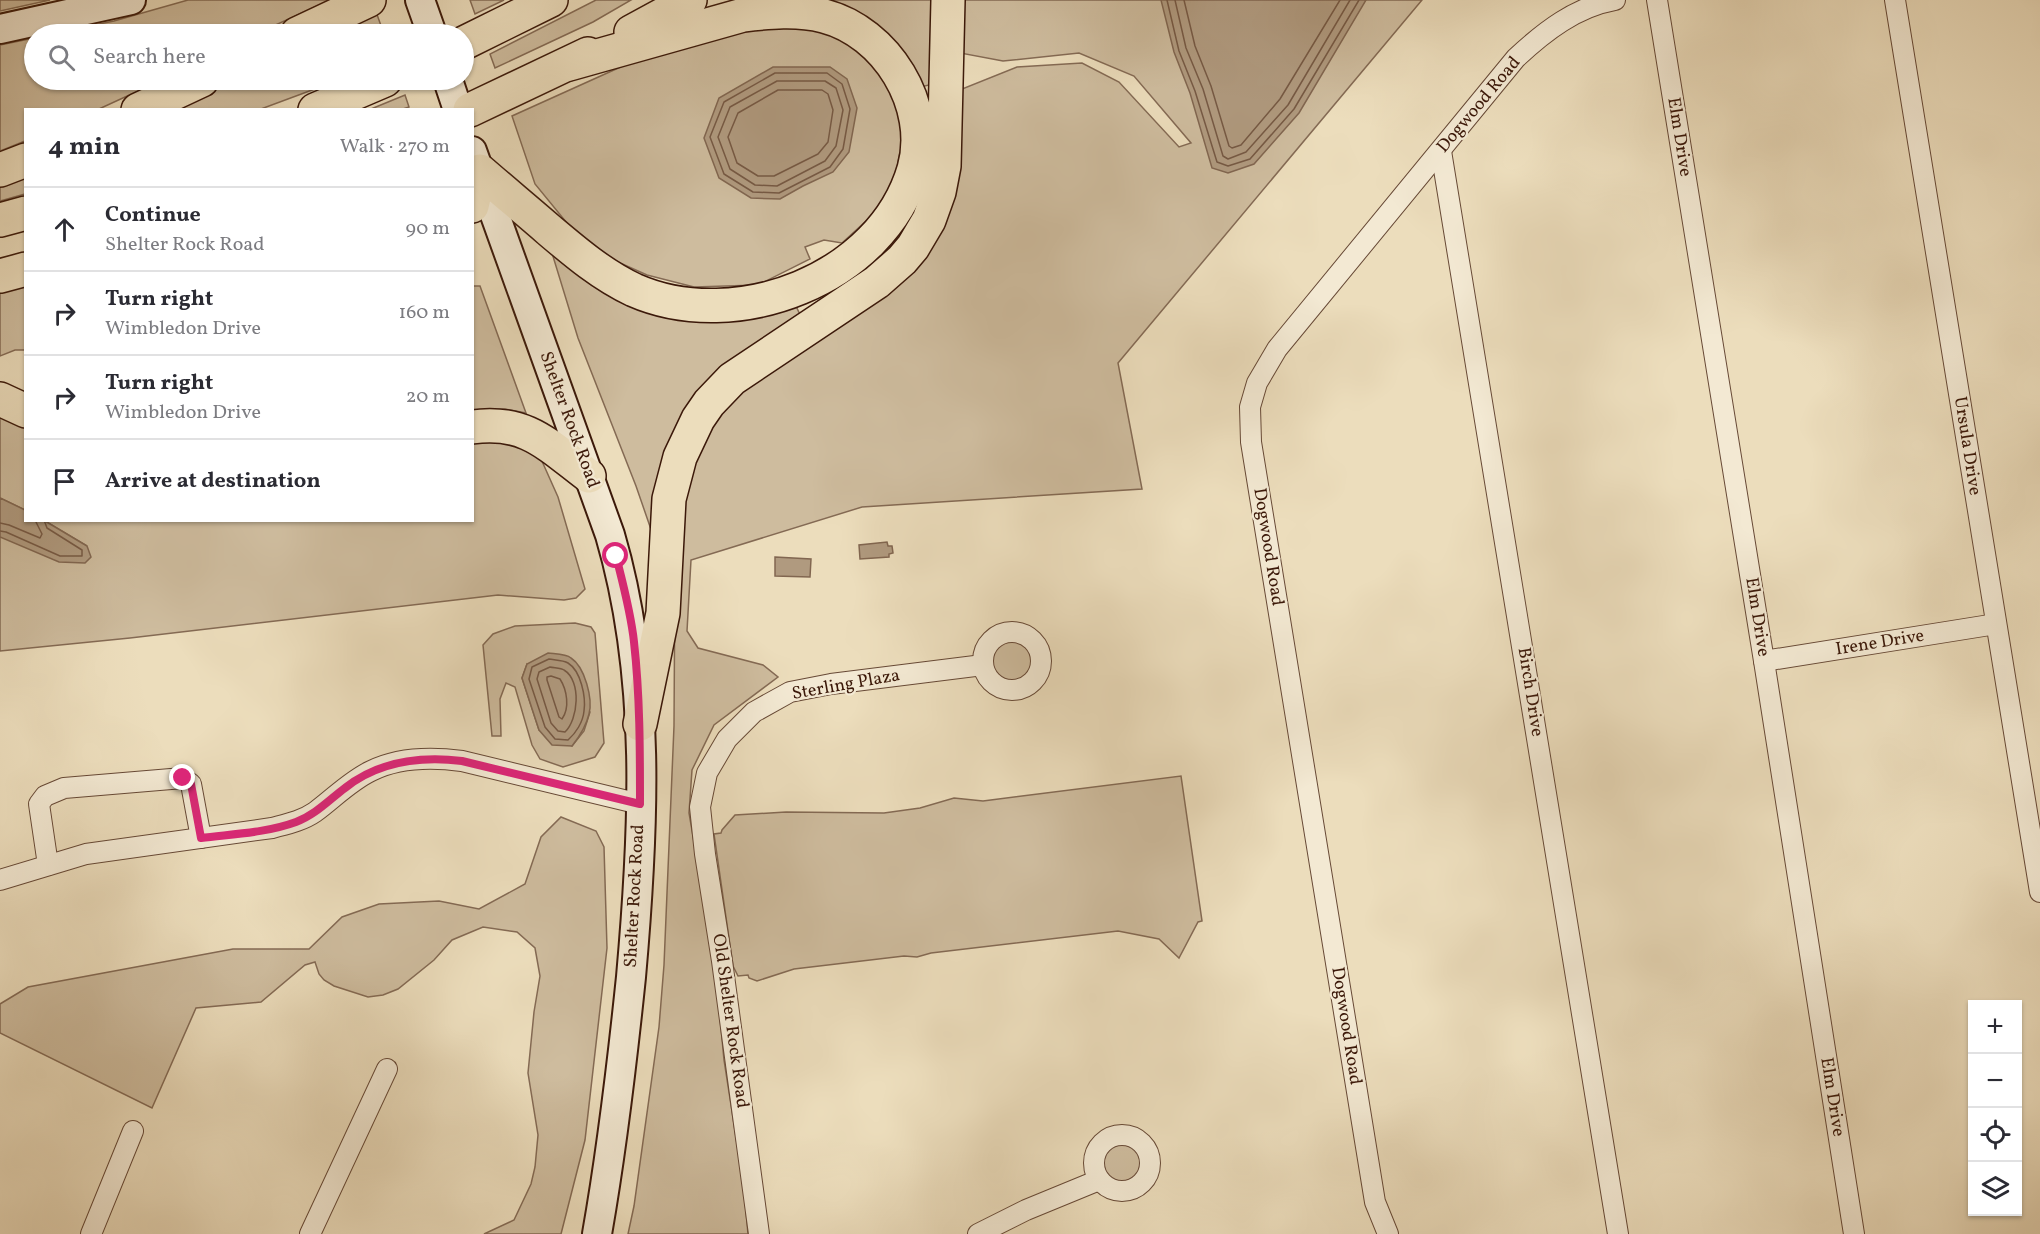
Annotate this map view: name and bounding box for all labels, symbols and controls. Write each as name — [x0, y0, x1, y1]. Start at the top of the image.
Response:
search box — [24, 24, 474, 90]
icon: search — [45, 41, 78, 74]
text: Search here — [93, 42, 206, 73]
street label: Dogwood Road — [1431, 51, 1527, 159]
street label: Elm Drive — [1660, 96, 1698, 178]
text: 4 min — [48, 129, 120, 165]
text: Walk · 270 m — [340, 133, 450, 161]
text: Continue — [105, 200, 201, 231]
icon: ahead — [48, 213, 81, 246]
text: 90 m — [406, 215, 450, 243]
text: Shelter Rock Road — [105, 231, 265, 259]
text: Turn right — [105, 284, 213, 315]
icon: right — [48, 297, 81, 330]
text: 160 m — [398, 299, 450, 327]
text: Wimbledon Drive — [105, 315, 261, 343]
street label: Shelter Rock Road — [533, 348, 605, 492]
text: Turn right — [105, 368, 213, 399]
icon: right — [48, 381, 81, 414]
text: 20 m — [406, 383, 450, 411]
street label: Ursula Drive — [1947, 395, 1987, 497]
text: Wimbledon Drive — [105, 399, 261, 427]
icon: arrive — [48, 465, 81, 498]
text: Arrive at destination — [105, 466, 321, 497]
street label: Dogwood Road — [1246, 486, 1290, 608]
route start — [602, 542, 628, 568]
street label: Elm Drive — [1738, 576, 1776, 658]
street label: Irene Drive — [1834, 624, 1926, 662]
street label: Birch Drive — [1511, 646, 1549, 738]
street label: Sterling Plaza — [790, 663, 902, 707]
route end — [169, 764, 195, 790]
street label: Shelter Rock Road — [619, 824, 651, 968]
street label: Old Shelter Rock Road — [705, 932, 755, 1110]
street label: Dogwood Road — [1324, 965, 1368, 1087]
map controls — [1968, 1000, 2022, 1216]
button: + — [1968, 1000, 2022, 1054]
button: − — [1968, 1054, 2022, 1108]
street label: Elm Drive — [1813, 1056, 1851, 1138]
button: locate — [1968, 1108, 2022, 1162]
button: layers — [1968, 1162, 2022, 1216]

